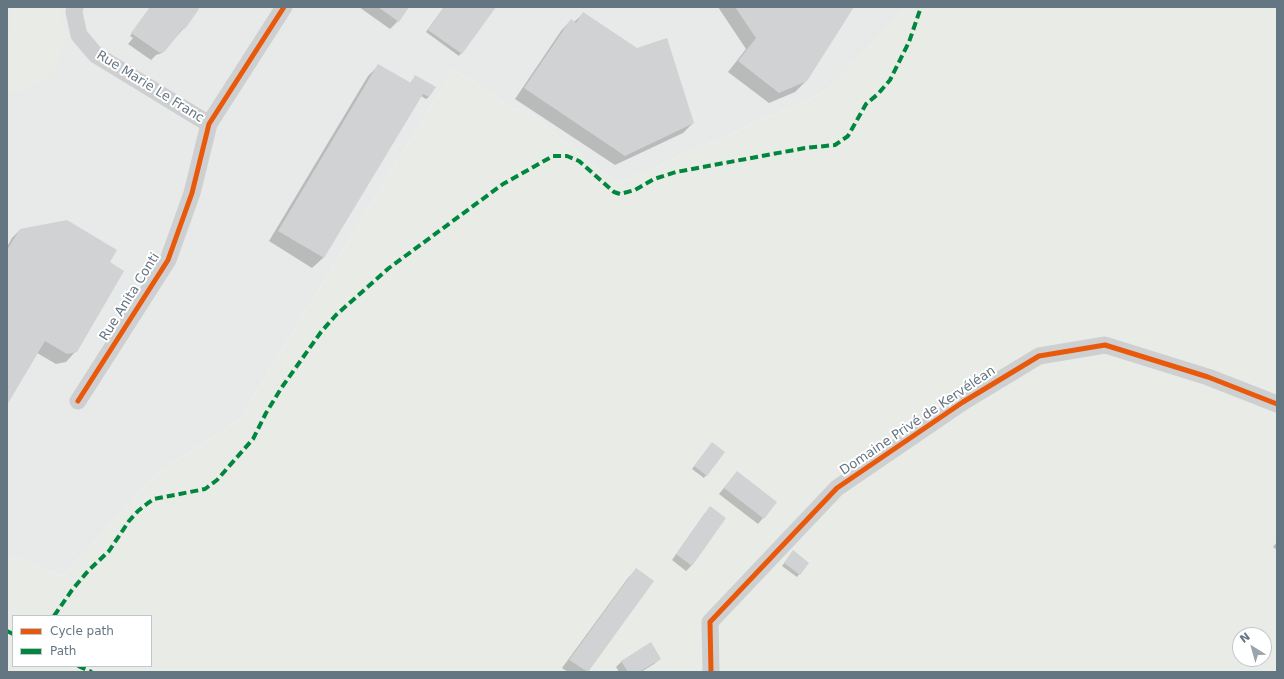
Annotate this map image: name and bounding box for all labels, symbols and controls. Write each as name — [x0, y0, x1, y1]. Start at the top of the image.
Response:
street label: Rue Marie Le Franc — [94, 48, 206, 126]
street label: Rue Anita Conti — [97, 250, 163, 344]
street label: Domaine Privé de Kervéléan — [837, 363, 999, 479]
legend — [12, 615, 152, 667]
text: Cycle path — [50, 624, 114, 638]
north arrow — [1232, 627, 1272, 667]
text: N — [1237, 630, 1253, 646]
text: Path — [50, 644, 76, 658]

